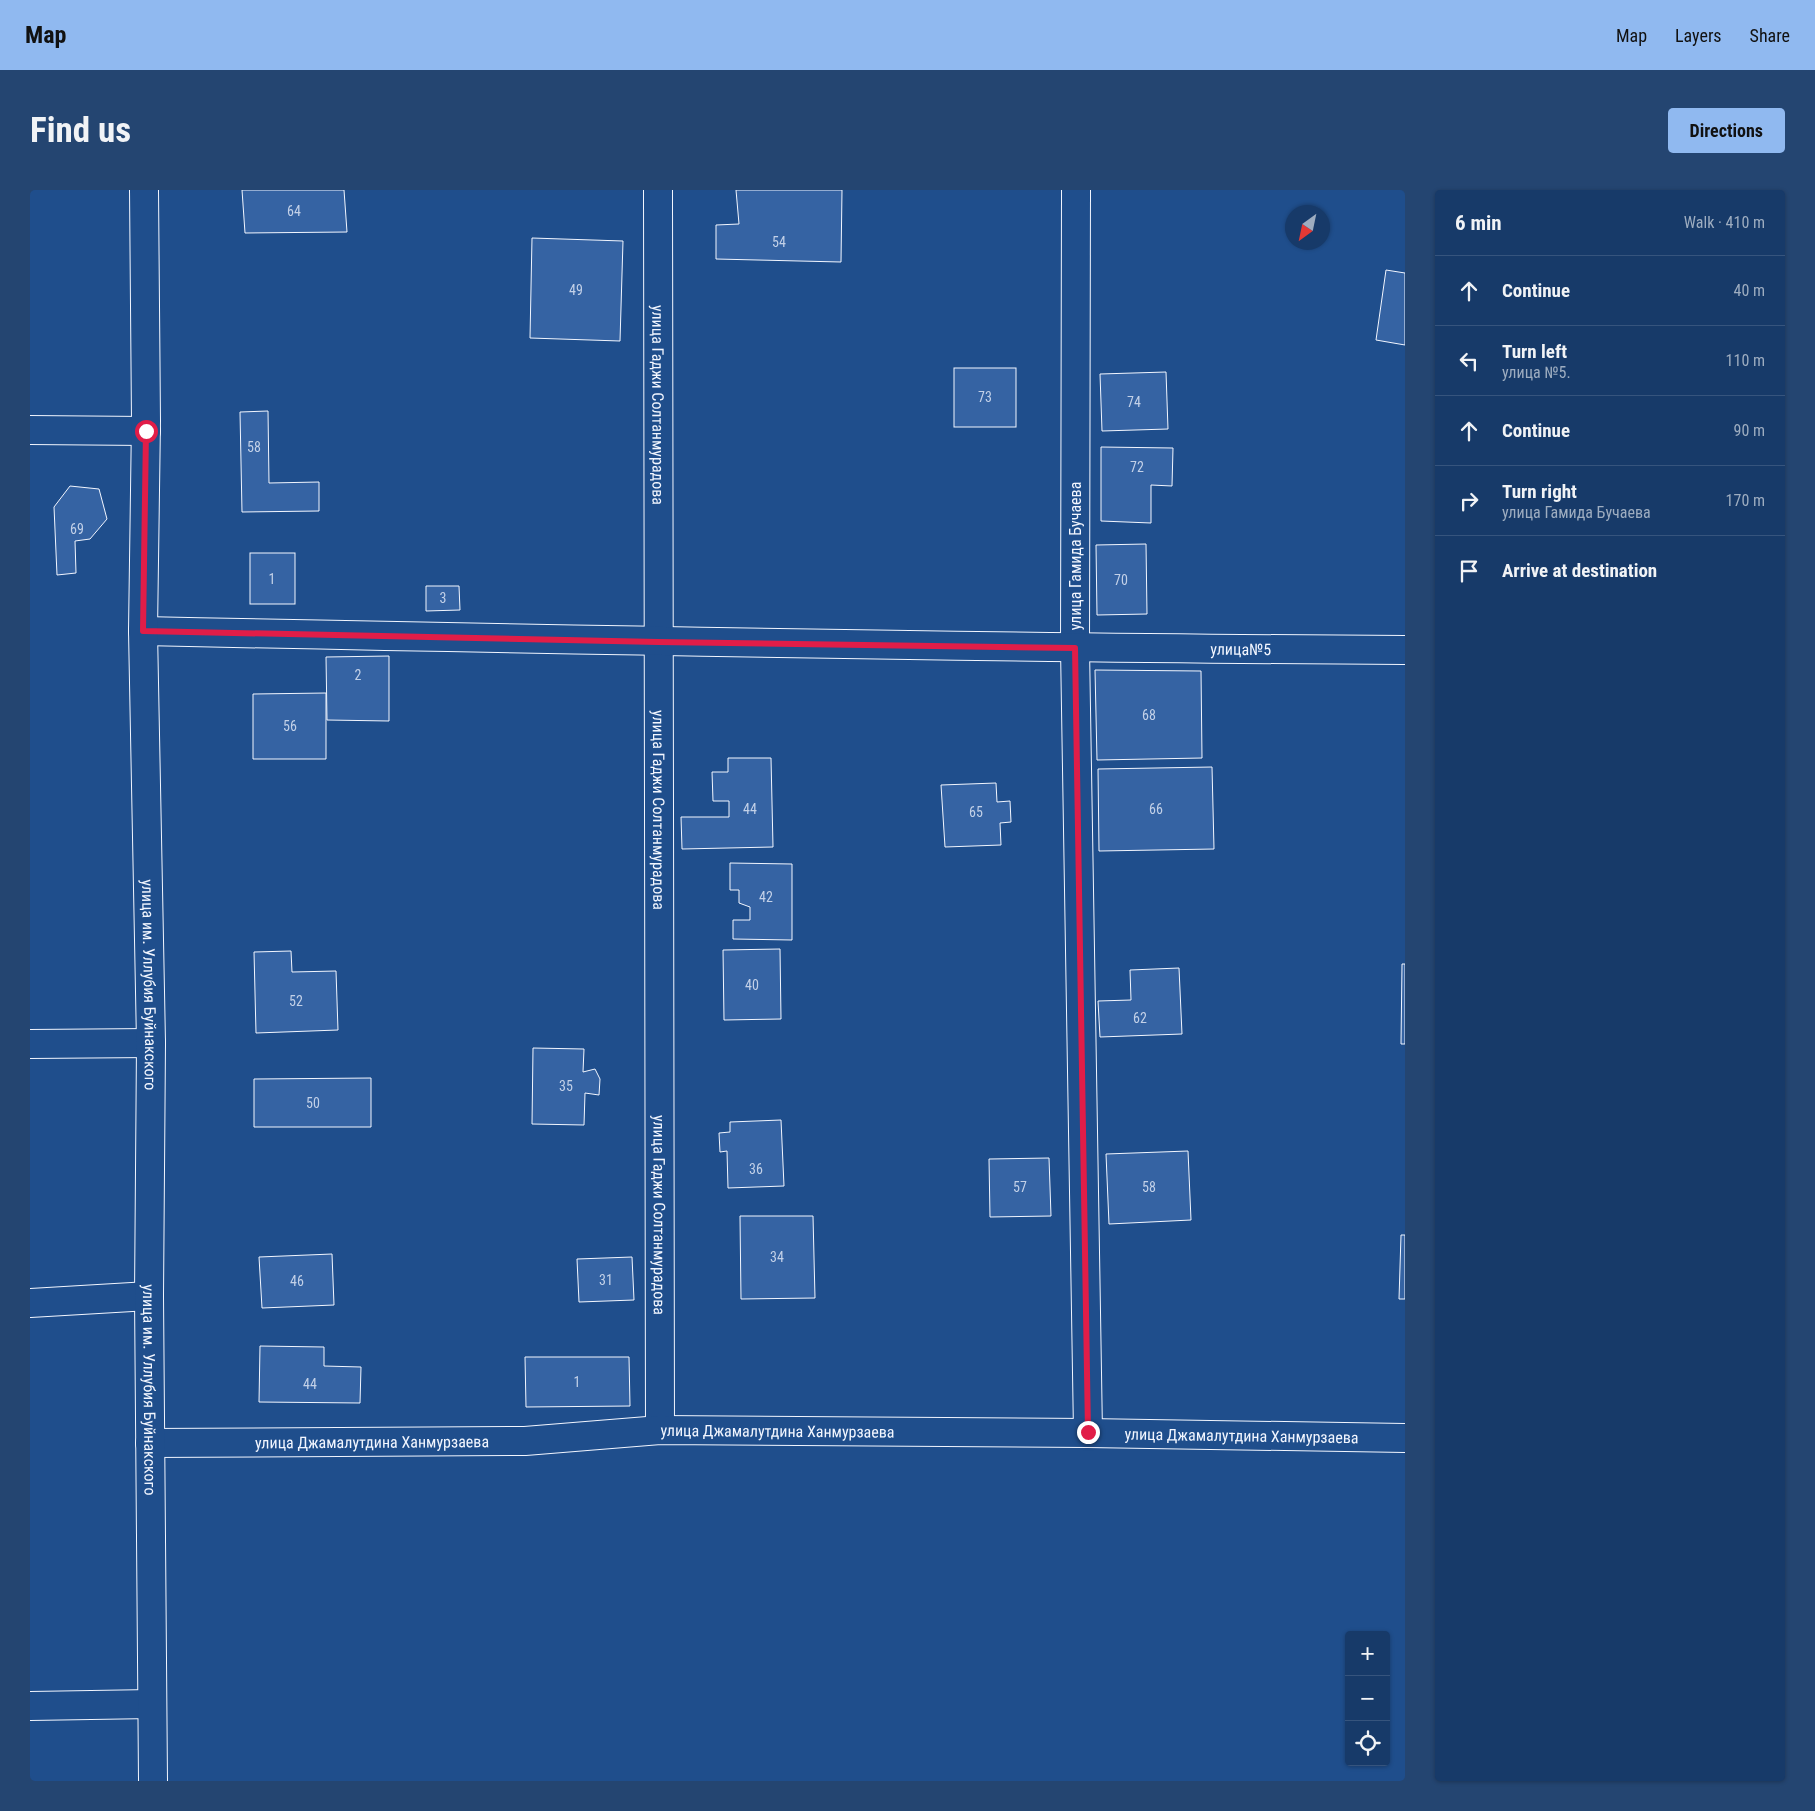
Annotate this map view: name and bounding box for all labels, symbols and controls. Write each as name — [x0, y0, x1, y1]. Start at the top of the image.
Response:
text: Map — [25, 21, 66, 49]
text: Map — [1616, 25, 1647, 46]
text: Layers — [1675, 25, 1722, 46]
text: Share — [1750, 25, 1790, 46]
button: Directions — [1668, 108, 1785, 153]
text: Find us — [30, 110, 131, 151]
house number: 64 — [287, 203, 301, 219]
north arrow — [1285, 205, 1330, 250]
text: 6 min — [1455, 211, 1502, 235]
text: Walk · 410 m — [1684, 213, 1765, 232]
house number: 54 — [772, 234, 786, 250]
icon: ahead — [1455, 277, 1483, 305]
text: Continue — [1502, 279, 1570, 302]
text: 40 m — [1733, 281, 1765, 300]
house number: 49 — [569, 282, 583, 298]
street label: улица Гаджи Солтанмурадова — [648, 305, 668, 505]
text: Turn left — [1502, 340, 1567, 363]
icon: left — [1455, 347, 1483, 375]
text: 110 m — [1726, 351, 1765, 370]
text: улица №5. — [1502, 363, 1571, 382]
house number: 73 — [978, 389, 992, 405]
house number: 74 — [1127, 394, 1141, 410]
icon: ahead — [1455, 417, 1483, 445]
text: Continue — [1502, 419, 1570, 442]
route start — [135, 420, 158, 443]
text: 90 m — [1733, 421, 1765, 440]
house number: 58 — [247, 439, 261, 455]
house number: 72 — [1130, 459, 1144, 475]
text: Turn right — [1502, 480, 1577, 503]
street label: улица Гамида Бучаева — [1066, 482, 1085, 630]
icon: right — [1455, 487, 1483, 515]
text: 170 m — [1726, 491, 1765, 510]
text: улица Гамида Бучаева — [1502, 503, 1651, 522]
house number: 69 — [70, 521, 84, 537]
icon: arrive — [1455, 557, 1483, 585]
text: Arrive at destination — [1502, 559, 1657, 582]
house number: 1 — [269, 571, 275, 587]
house number: 70 — [1114, 572, 1128, 588]
house number: 3 — [440, 590, 446, 606]
street label: улица№5 — [1210, 640, 1271, 659]
house number: 2 — [355, 667, 362, 683]
house number: 68 — [1142, 707, 1156, 723]
street label: улица Гаджи Солтанмурадова — [649, 710, 668, 910]
house number: 56 — [283, 718, 297, 734]
house number: 44 — [743, 801, 757, 817]
house number: 66 — [1149, 801, 1163, 817]
house number: 65 — [969, 804, 983, 820]
street label: улица им. Уллубия Буйнакского — [138, 879, 160, 1090]
house number: 42 — [759, 889, 773, 905]
house number: 40 — [745, 977, 759, 993]
house number: 52 — [289, 993, 303, 1009]
house number: 62 — [1133, 1010, 1147, 1026]
house number: 35 — [559, 1078, 573, 1094]
house number: 50 — [306, 1095, 320, 1111]
street label: улица Гаджи Солтанмурадова — [649, 1115, 669, 1315]
house number: 36 — [749, 1161, 763, 1177]
house number: 57 — [1013, 1179, 1027, 1195]
house number: 58 — [1142, 1179, 1156, 1195]
house number: 34 — [770, 1249, 784, 1265]
house number: 31 — [599, 1272, 613, 1288]
house number: 46 — [290, 1273, 304, 1289]
street label: улица им. Уллубия Буйнакского — [139, 1284, 160, 1495]
house number: 1 — [574, 1374, 580, 1390]
house number: 44 — [303, 1376, 317, 1392]
street label: улица Джамалутдина Ханмурзаева — [660, 1421, 895, 1442]
route end — [1077, 1421, 1100, 1444]
street label: улица Джамалутдина Ханмурзаева — [1124, 1425, 1359, 1447]
street label: улица Джамалутдина Ханмурзаева — [255, 1432, 489, 1452]
map controls — [1345, 1631, 1390, 1766]
button: + — [1345, 1631, 1390, 1676]
button: − — [1345, 1676, 1390, 1721]
button: locate — [1345, 1721, 1390, 1766]

